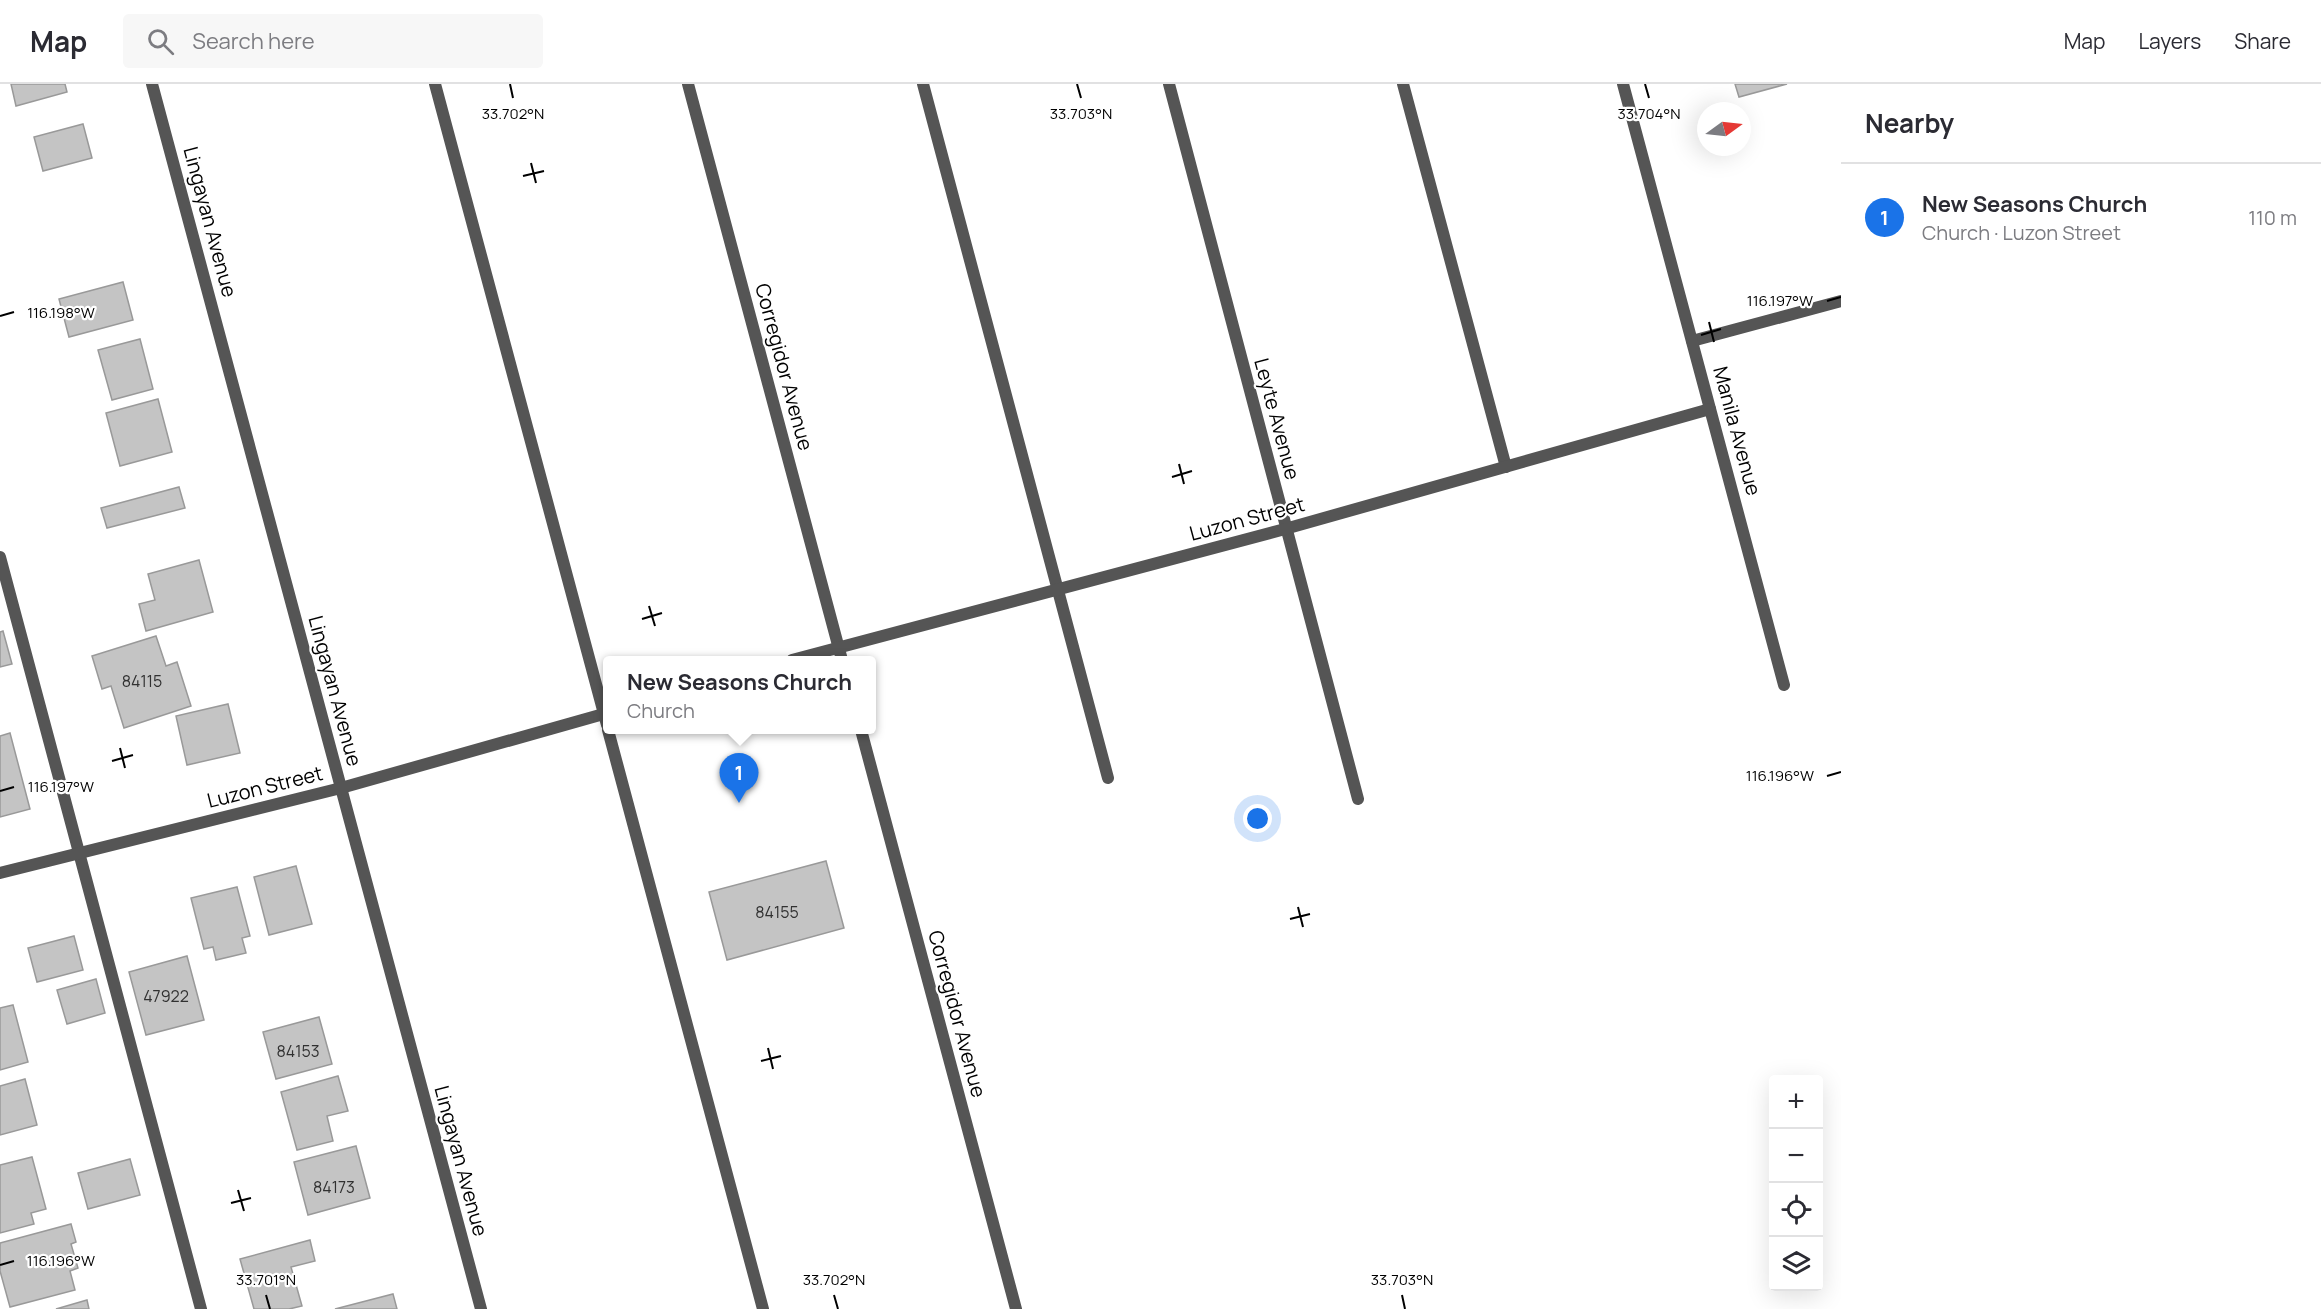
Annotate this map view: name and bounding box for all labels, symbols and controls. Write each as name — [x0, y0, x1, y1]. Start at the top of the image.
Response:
search box — [123, 14, 543, 68]
text: Map — [30, 22, 87, 60]
icon: search — [144, 25, 177, 58]
text: Search here — [192, 26, 315, 56]
text: Map — [2064, 27, 2105, 55]
text: Layers — [2138, 27, 2201, 55]
text: Share — [2234, 27, 2291, 55]
north arrow — [1697, 102, 1751, 156]
text: 33.702°N — [482, 103, 544, 124]
text: 33.703°N — [1050, 103, 1112, 124]
text: 33.704°N — [1618, 103, 1680, 124]
text: Nearby — [1865, 105, 1954, 141]
street label: Lingayan Avenue — [177, 144, 244, 300]
text: New Seasons Church — [1922, 189, 2147, 219]
text: 1 — [1880, 204, 1889, 231]
text: 110 m — [2248, 204, 2297, 231]
text: Church · Luzon Street — [1922, 219, 2121, 246]
street label: Corregidor Avenue — [749, 280, 820, 453]
text: 116.197°W — [1747, 290, 1813, 311]
text: 116.198°W — [27, 302, 95, 323]
street label: Leyte Avenue — [1248, 355, 1307, 483]
street label: Manila Avenue — [1707, 363, 1768, 498]
street label: Luzon Street — [1186, 490, 1308, 547]
street label: Lingayan Avenue — [302, 613, 369, 769]
popup — [603, 656, 876, 734]
text: New Seasons Church — [627, 667, 852, 697]
house number: 84115 — [122, 670, 162, 692]
text: Church — [627, 697, 695, 724]
pin: 1 — [720, 754, 758, 803]
street label: Luzon Street — [204, 759, 326, 814]
text: 116.196°W — [1746, 765, 1814, 786]
text: 116.197°W — [28, 776, 94, 797]
your location — [1243, 804, 1272, 833]
house number: 84155 — [755, 901, 799, 923]
street label: Corregidor Avenue — [922, 927, 993, 1100]
house number: 47922 — [143, 985, 189, 1007]
house number: 84153 — [276, 1040, 320, 1062]
map controls — [1769, 1075, 1823, 1291]
button: + — [1769, 1075, 1823, 1129]
street label: Lingayan Avenue — [428, 1083, 495, 1239]
button: − — [1769, 1129, 1823, 1183]
house number: 84173 — [313, 1176, 355, 1198]
button: locate — [1769, 1183, 1823, 1237]
button: layers — [1769, 1237, 1823, 1291]
text: 116.196°W — [27, 1250, 95, 1271]
text: 33.701°N — [236, 1269, 296, 1290]
text: 33.702°N — [803, 1269, 865, 1290]
text: 33.703°N — [1371, 1269, 1433, 1290]

